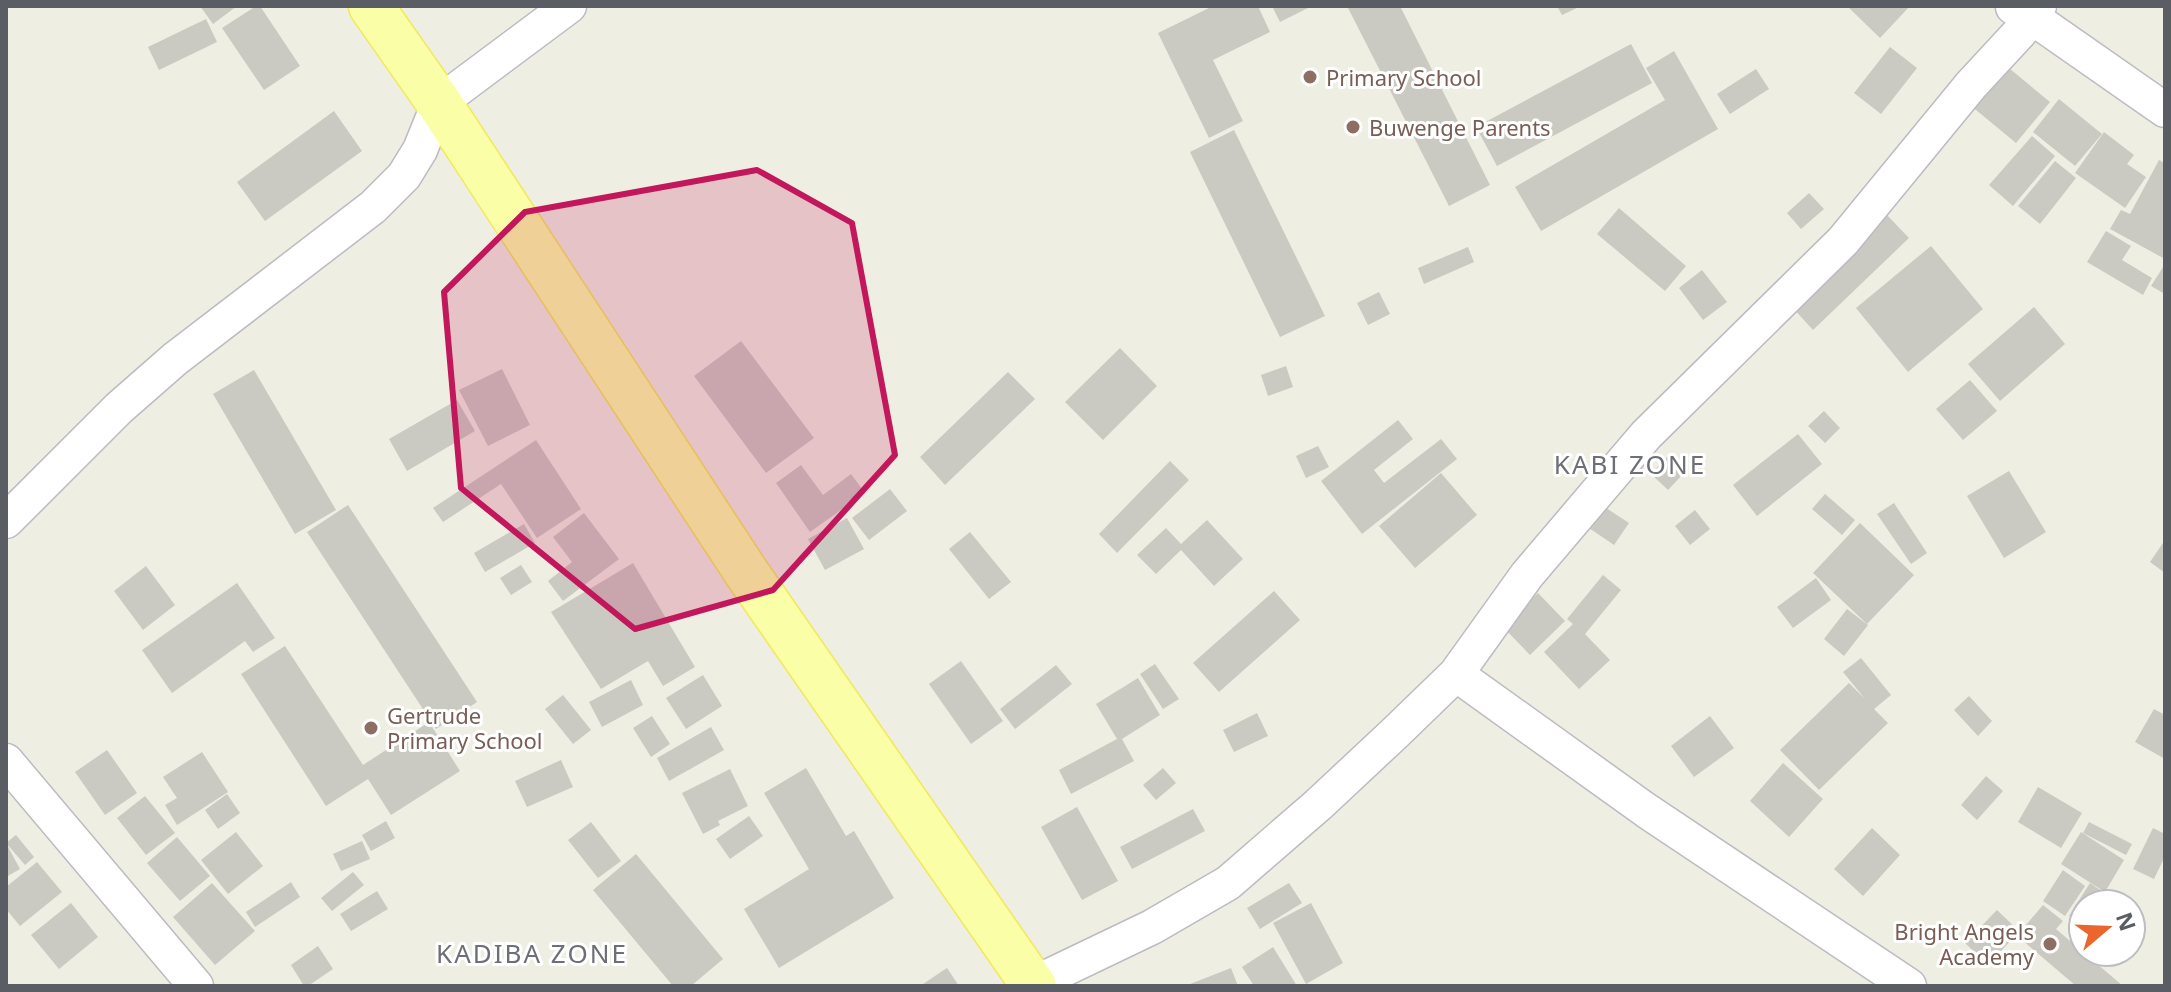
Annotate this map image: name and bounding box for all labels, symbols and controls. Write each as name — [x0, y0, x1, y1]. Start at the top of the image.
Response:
place label: Primary School — [1326, 62, 1482, 92]
marker: Primary School — [1301, 68, 1319, 86]
place label: Buwenge Parents — [1369, 112, 1551, 142]
marker: Buwenge Parents — [1344, 118, 1362, 136]
district label: KABI ZONE — [1554, 446, 1706, 482]
place label: Gertrude Primary School — [387, 700, 543, 755]
marker: Gertrude Primary School — [362, 719, 380, 737]
north arrow — [2067, 888, 2147, 968]
text: N — [2110, 908, 2144, 935]
place label: Bright Angels Academy — [1894, 916, 2035, 971]
district label: KADIBA ZONE — [436, 935, 628, 971]
marker: Bright Angels Academy — [2041, 935, 2059, 953]

